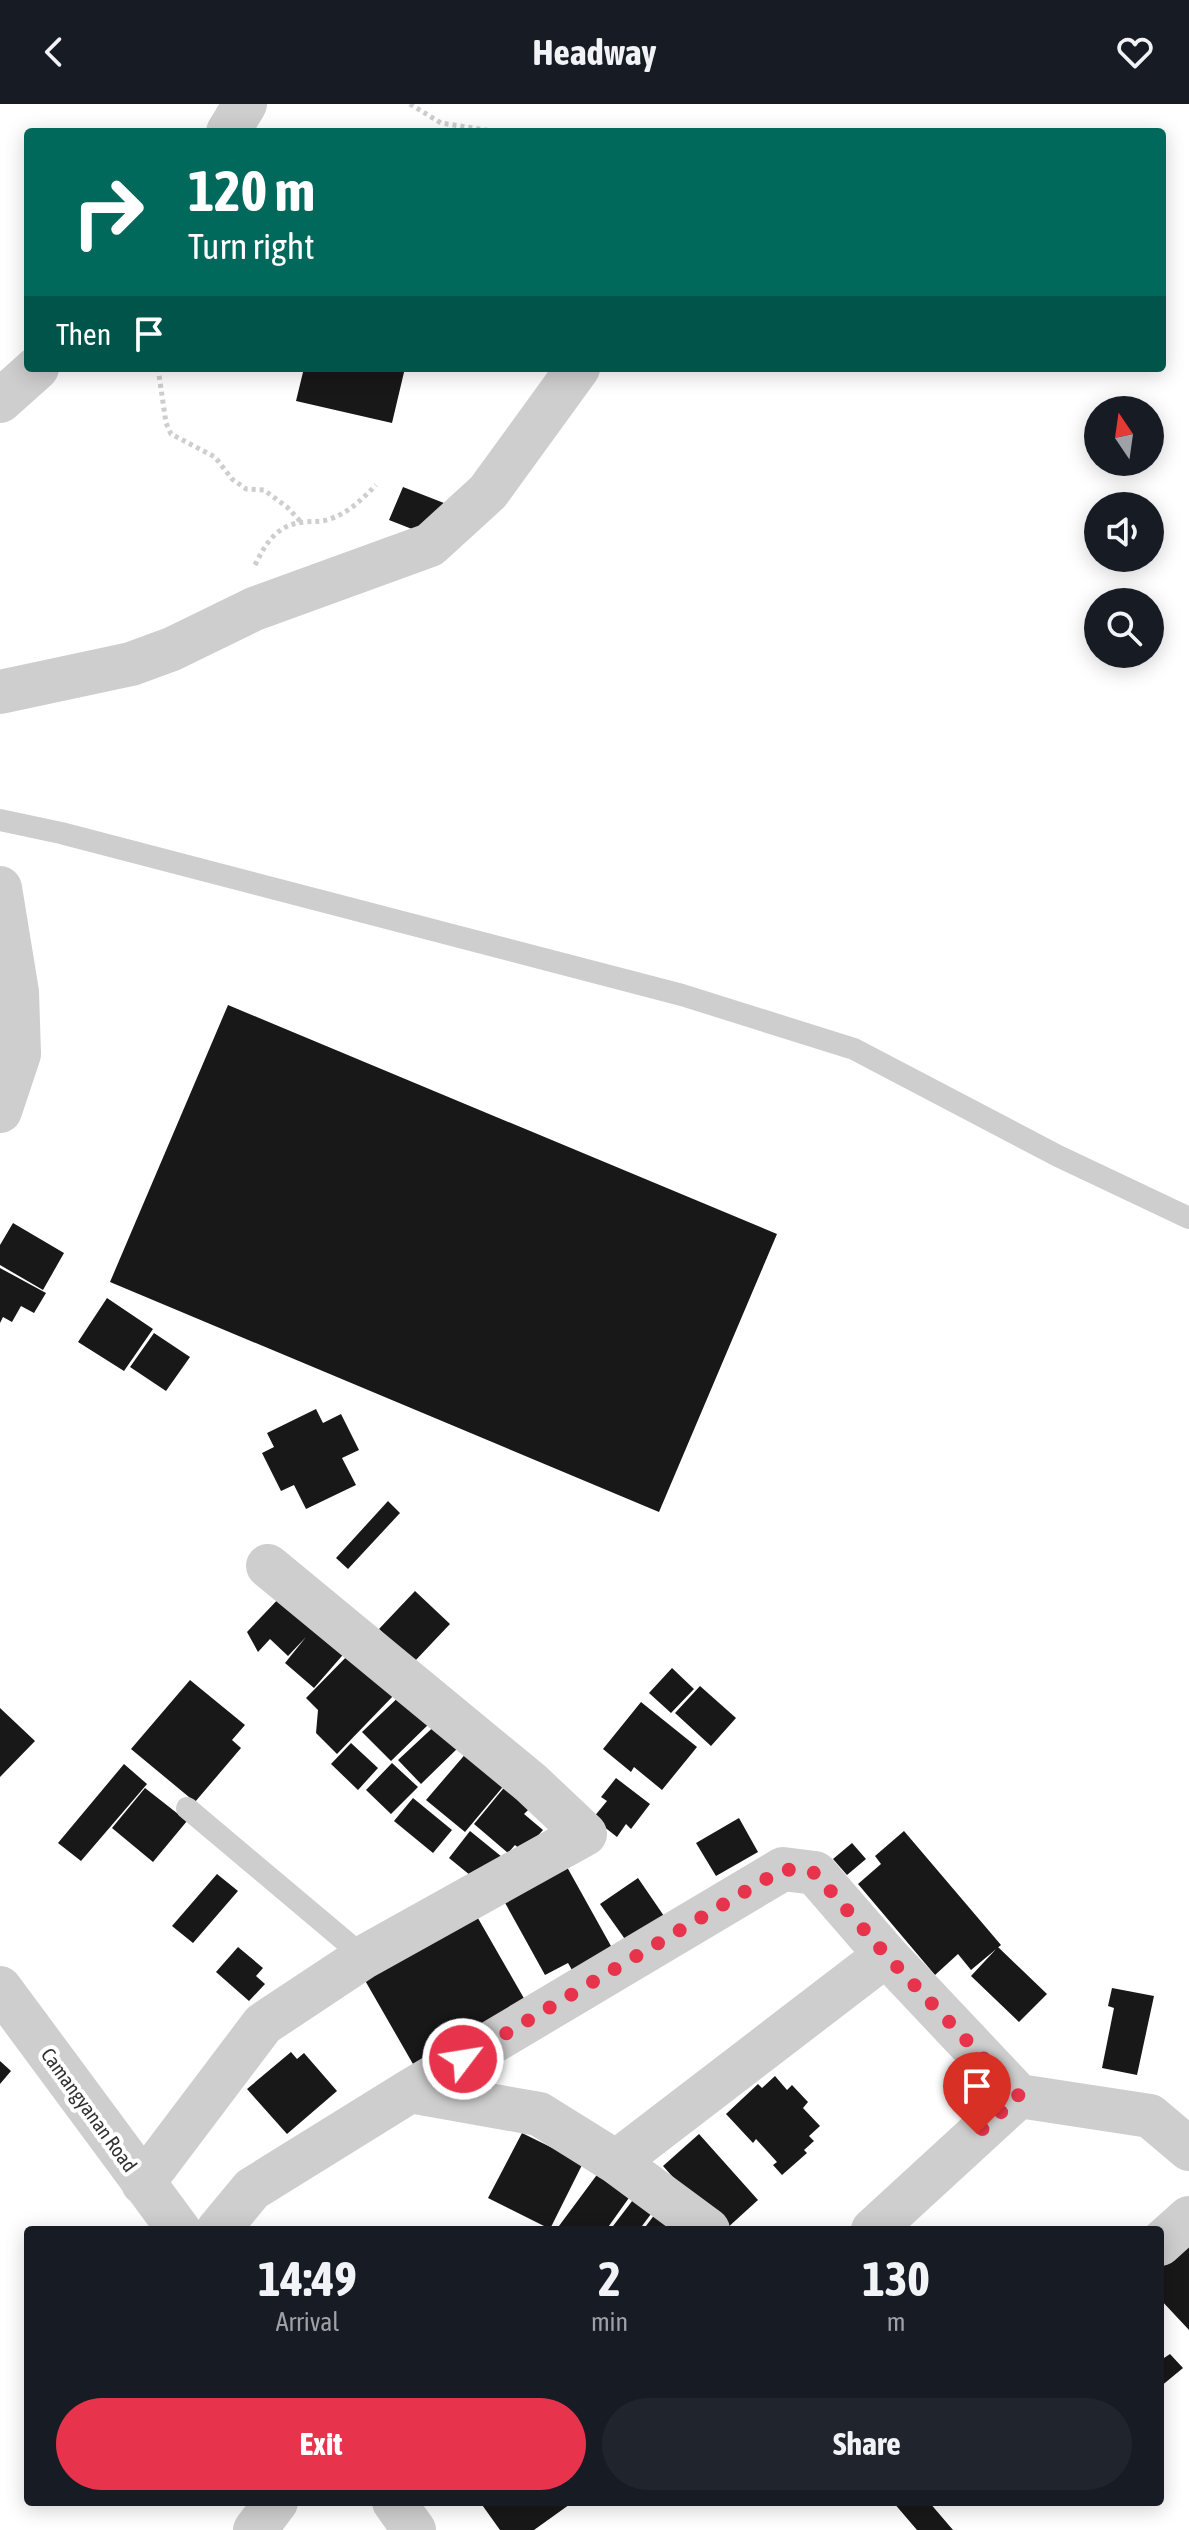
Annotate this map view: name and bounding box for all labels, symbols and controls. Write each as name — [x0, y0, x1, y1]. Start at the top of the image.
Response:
icon: back — [32, 30, 76, 74]
icon: heart — [1113, 30, 1157, 74]
text: Headway — [533, 31, 656, 73]
text: 120 m — [188, 159, 315, 223]
icon: right — [56, 160, 160, 264]
text: Turn right — [188, 225, 315, 267]
icon: arrive — [127, 312, 171, 356]
text: Then — [56, 317, 111, 351]
north arrow — [1084, 396, 1164, 476]
map controls — [1084, 396, 1164, 668]
button: sound — [1084, 492, 1164, 572]
button: search — [1084, 588, 1164, 668]
position arrow — [421, 2017, 505, 2101]
street label: Camangyanan Road — [37, 2043, 142, 2176]
pin — [943, 2052, 1011, 2134]
icon: arrive — [955, 2064, 999, 2108]
text: 14:49 — [258, 2251, 357, 2306]
text: 2 — [598, 2251, 621, 2306]
text: 130 — [862, 2251, 930, 2306]
text: Arrival — [276, 2307, 339, 2337]
text: min — [591, 2307, 628, 2337]
text: m — [887, 2307, 905, 2337]
button: Exit — [56, 2398, 586, 2490]
button: Share — [602, 2398, 1132, 2490]

